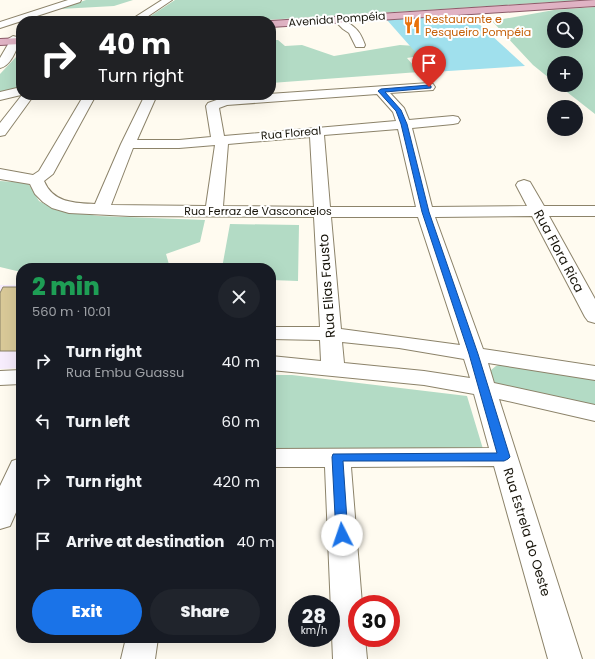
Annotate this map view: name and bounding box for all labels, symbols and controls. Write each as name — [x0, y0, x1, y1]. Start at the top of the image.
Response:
street label: Avenida Pompéia — [288, 8, 386, 30]
place label: Restaurante e Pesqueiro Pompéia — [425, 11, 531, 40]
map controls — [547, 12, 583, 136]
button: search — [547, 12, 583, 48]
restaurant icon: Restaurante e Pesqueiro Pompéia — [402, 15, 422, 35]
text: 40 m — [98, 25, 171, 64]
icon: right — [32, 32, 84, 84]
pin — [412, 46, 446, 87]
icon: arrive — [418, 52, 440, 74]
button: + — [547, 56, 583, 92]
text: Turn right — [98, 63, 184, 88]
button: − — [547, 100, 583, 136]
street label: Rua Floreal — [260, 122, 322, 144]
street label: Rua Ferraz de Vasconcelos — [184, 203, 332, 219]
street label: Rua Flora Rica — [529, 206, 589, 296]
street label: Rua Elias Fausto — [314, 233, 340, 339]
text: 2 min — [32, 270, 100, 303]
button: close — [218, 276, 260, 318]
text: 560 m · 10:01 — [32, 302, 111, 321]
text: Turn right — [66, 341, 142, 362]
icon: right — [32, 350, 54, 372]
text: 40 m — [222, 351, 260, 372]
text: Rua Embu Guassu — [66, 363, 184, 382]
icon: left — [32, 410, 54, 432]
text: Turn left — [66, 411, 130, 432]
text: 60 m — [222, 411, 260, 432]
street label: Rua Estrela do Oeste — [498, 465, 556, 599]
icon: right — [32, 470, 54, 492]
text: Turn right — [66, 471, 142, 492]
text: 420 m — [213, 471, 260, 492]
position arrow — [321, 514, 363, 556]
icon: arrive — [32, 530, 54, 552]
text: Arrive at destination — [66, 531, 224, 552]
text: 40 m — [236, 531, 275, 552]
button: Exit — [32, 589, 142, 635]
button: Share — [150, 589, 260, 635]
speed limit sign: 30 — [348, 595, 400, 647]
text: 28 — [302, 602, 326, 630]
text: km/h — [301, 623, 327, 638]

